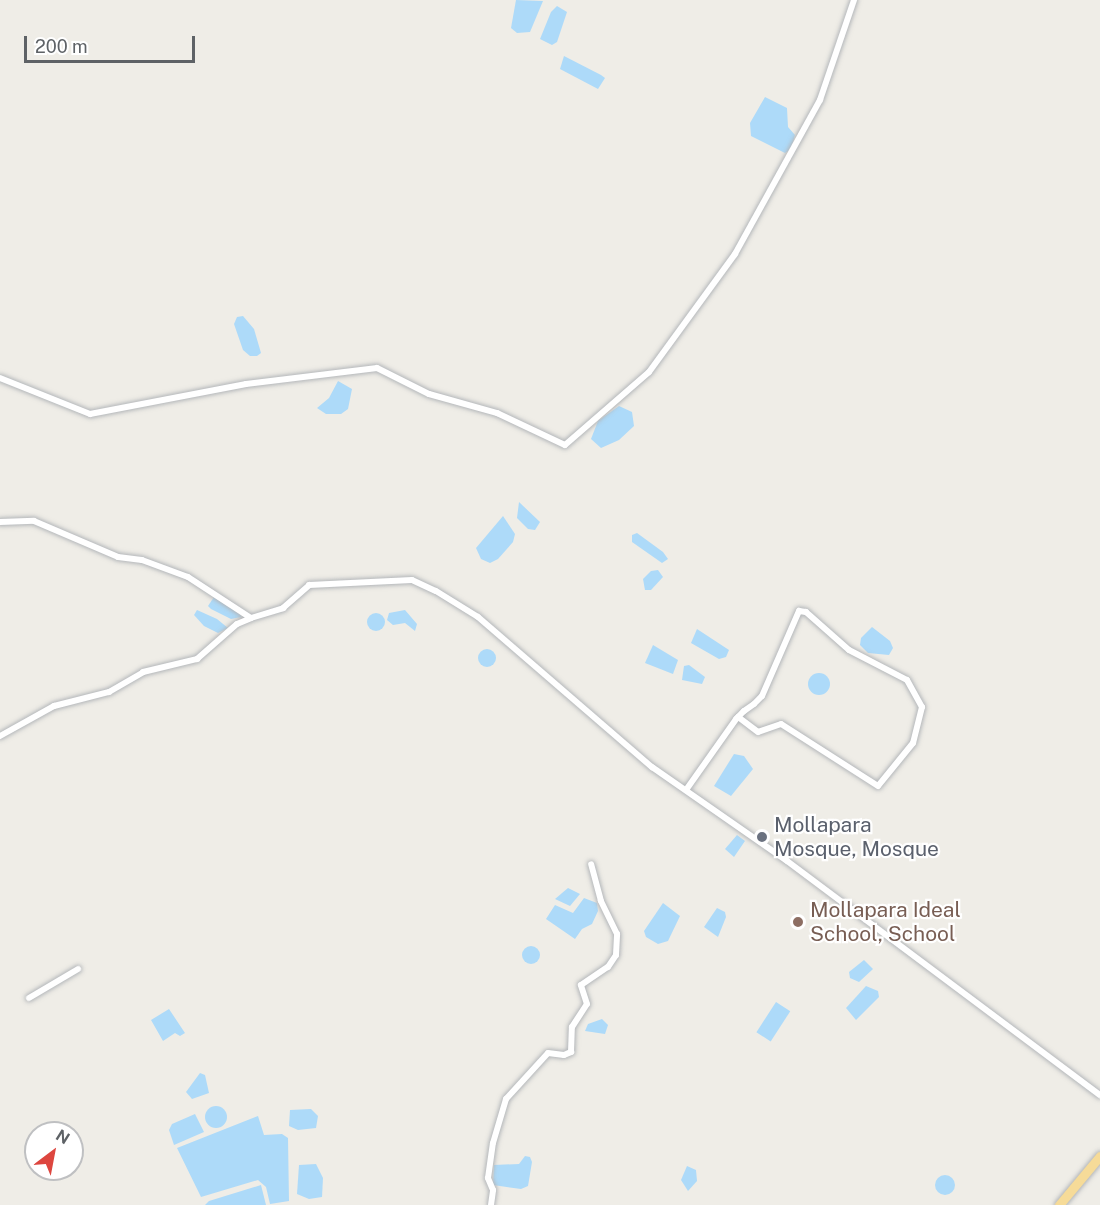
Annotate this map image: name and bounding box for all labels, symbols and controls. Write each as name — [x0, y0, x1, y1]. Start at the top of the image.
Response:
scale bar — [27, 24, 198, 62]
text: 200 m — [35, 36, 88, 57]
place label: Mollapara Mosque, Mosque — [774, 812, 939, 862]
marker: Mollapara Mosque, Mosque — [755, 830, 769, 844]
place label: Mollapara Ideal School, School — [810, 897, 961, 947]
marker: Mollapara Ideal School, School — [791, 915, 805, 929]
north arrow — [24, 1121, 84, 1181]
text: N — [52, 1126, 73, 1148]

